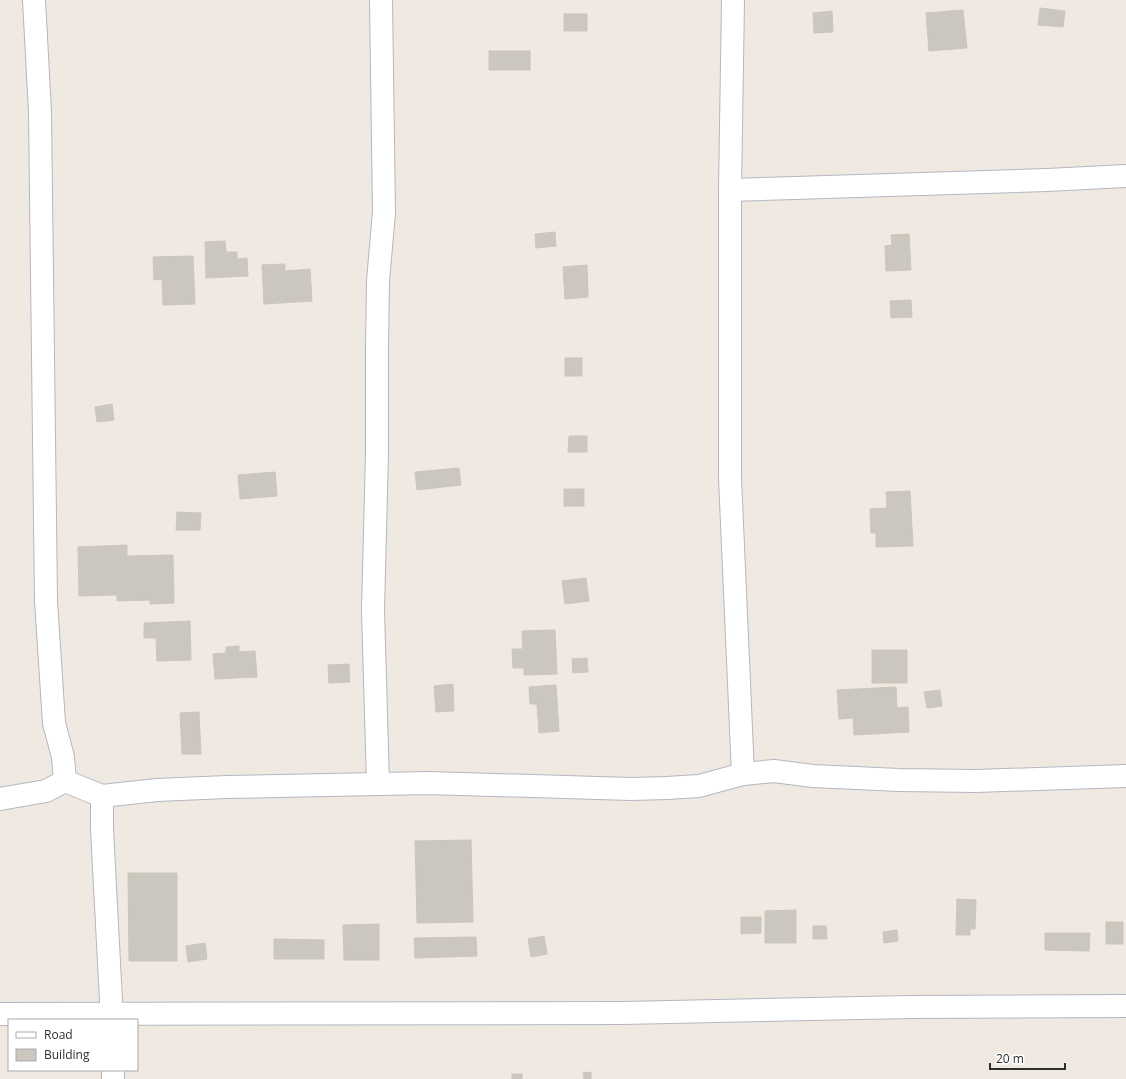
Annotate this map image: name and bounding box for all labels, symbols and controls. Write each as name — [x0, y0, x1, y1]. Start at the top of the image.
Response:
legend — [8, 1019, 138, 1071]
text: Road — [44, 1026, 73, 1043]
scale bar — [990, 1045, 1065, 1071]
text: Building — [44, 1046, 90, 1063]
text: 20 m — [996, 1050, 1024, 1067]

